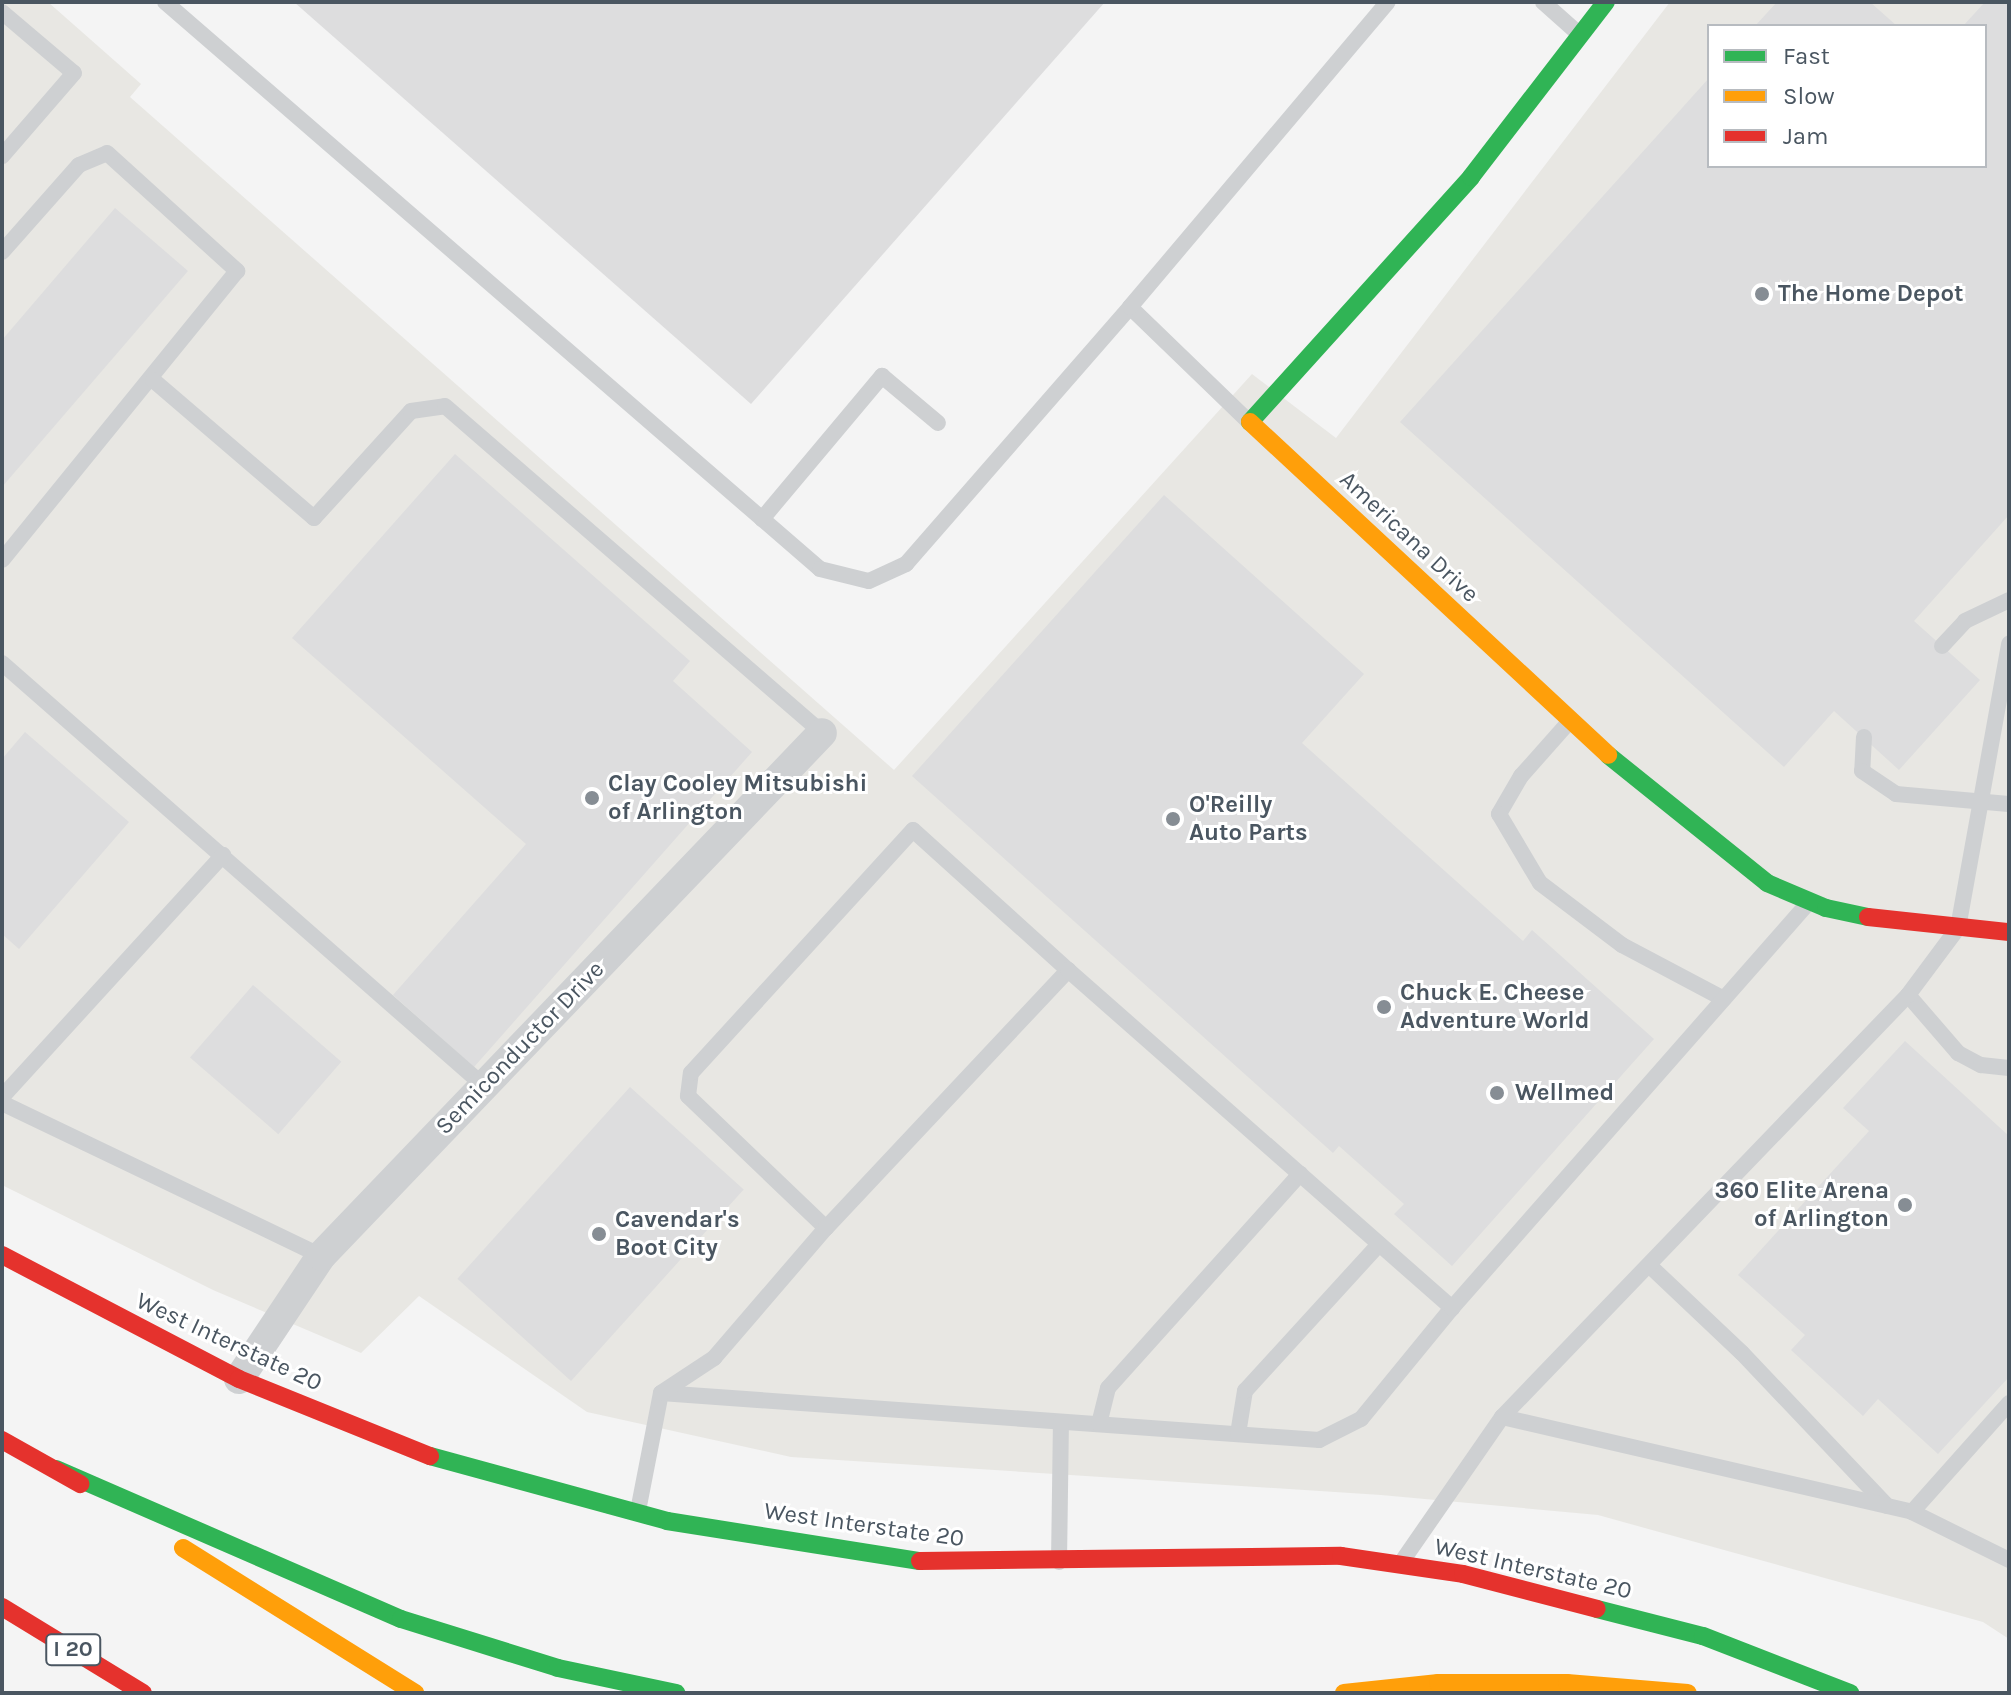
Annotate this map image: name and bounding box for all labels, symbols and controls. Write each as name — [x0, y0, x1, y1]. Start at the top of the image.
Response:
legend — [1707, 24, 1987, 168]
text: Fast — [1783, 42, 1830, 70]
text: Slow — [1783, 82, 1835, 110]
text: Jam — [1783, 122, 1828, 150]
place label: The Home Depot — [1778, 280, 1963, 308]
marker: The Home Depot — [1753, 285, 1771, 303]
street label: Americana Drive — [1334, 465, 1484, 609]
place label: Clay Cooley Mitsubishi of Arlington — [608, 770, 867, 826]
marker: Clay Cooley Mitsubishi of Arlington — [583, 789, 601, 807]
place label: O'Reilly Auto Parts — [1189, 791, 1308, 847]
marker: O'Reilly Auto Parts — [1164, 810, 1182, 828]
street label: Semiconductor Drive — [430, 955, 610, 1141]
place label: Chuck E. Cheese Adventure World — [1400, 979, 1589, 1035]
marker: Chuck E. Cheese Adventure World — [1375, 998, 1393, 1016]
place label: Wellmed — [1515, 1079, 1614, 1107]
marker: Wellmed — [1486, 1082, 1508, 1104]
place label: 360 Elite Arena of Arlington — [1715, 1177, 1889, 1233]
marker: 360 Elite Arena of Arlington — [1896, 1196, 1914, 1214]
place label: Cavendar's Boot City — [615, 1206, 740, 1262]
marker: Cavendar's Boot City — [590, 1225, 608, 1243]
street label: West Interstate 20 — [132, 1286, 326, 1398]
street label: West Interstate 20 — [762, 1497, 966, 1553]
street label: West Interstate 20 — [1432, 1532, 1634, 1606]
road number: I 20 — [45, 1632, 101, 1668]

